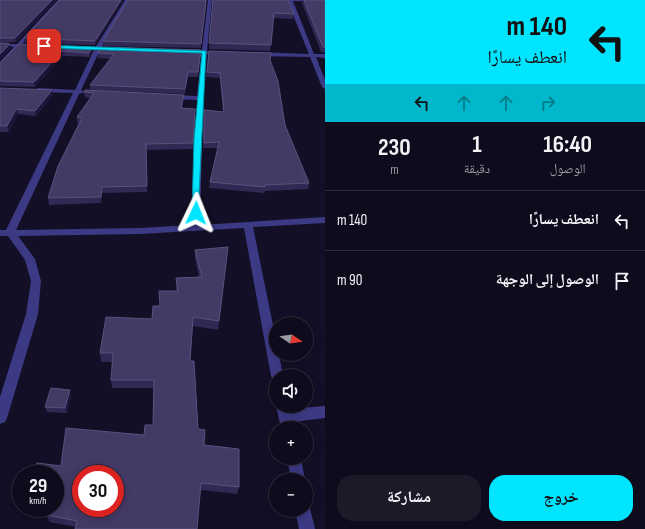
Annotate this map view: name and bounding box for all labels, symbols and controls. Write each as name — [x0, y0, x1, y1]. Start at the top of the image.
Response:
text: 140 m — [506, 10, 567, 43]
icon: left — [581, 16, 633, 68]
pin — [27, 29, 61, 63]
icon: arrive — [33, 35, 55, 57]
text: انعطف يسارًا — [488, 47, 567, 68]
icon: left — [411, 92, 433, 114]
icon: ahead — [453, 92, 475, 114]
icon: ahead — [495, 92, 517, 114]
icon: right — [537, 92, 559, 114]
text: 1 — [472, 130, 482, 159]
text: 16:40 — [543, 130, 592, 159]
text: 230 — [378, 133, 411, 162]
text: دقيقة — [464, 161, 490, 177]
text: الوصول — [550, 161, 586, 177]
text: m — [390, 162, 399, 178]
position arrow — [175, 192, 217, 234]
text: انعطف يسارًا — [529, 210, 599, 229]
icon: left — [611, 210, 633, 232]
text: 140 m — [337, 211, 367, 230]
text: الوصول إلى الوجهة — [496, 270, 599, 289]
icon: arrive — [611, 270, 633, 292]
text: 90 m — [337, 271, 362, 290]
north arrow — [269, 317, 313, 361]
map controls — [269, 317, 313, 517]
button: sound — [269, 369, 313, 413]
button: + — [269, 421, 313, 465]
speed limit sign: 30 — [72, 465, 124, 517]
button: − — [269, 473, 313, 517]
text: 29 — [29, 474, 47, 498]
button: مشاركة — [337, 475, 481, 521]
button: خروج — [489, 475, 633, 521]
text: km/h — [29, 495, 47, 507]

